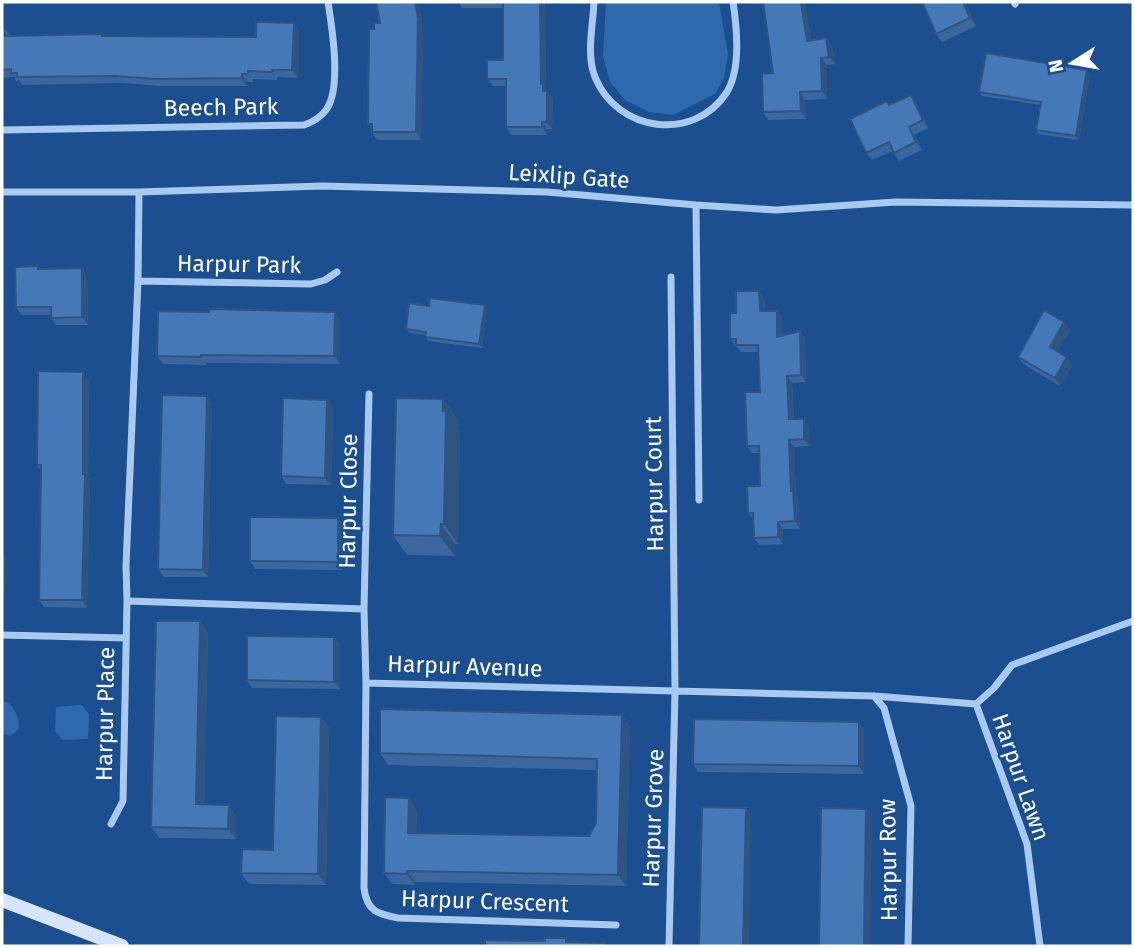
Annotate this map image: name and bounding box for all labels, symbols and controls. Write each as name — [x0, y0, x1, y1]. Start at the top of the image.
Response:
north arrow — [1037, 28, 1107, 98]
text: N — [1043, 58, 1068, 75]
street label: Beech Park — [163, 92, 279, 122]
street label: Leixlip Gate — [507, 158, 631, 194]
street label: Harpur Park — [177, 249, 302, 279]
street label: Harpur Court — [639, 415, 669, 552]
street label: Harpur Close — [333, 433, 363, 569]
street label: Harpur Place — [90, 647, 120, 781]
street label: Harpur Avenue — [387, 649, 543, 683]
street label: Harpur Lawn — [986, 710, 1056, 844]
street label: Harpur Grove — [637, 748, 669, 888]
street label: Harpur Row — [873, 798, 903, 922]
street label: Harpur Crescent — [401, 884, 570, 918]

